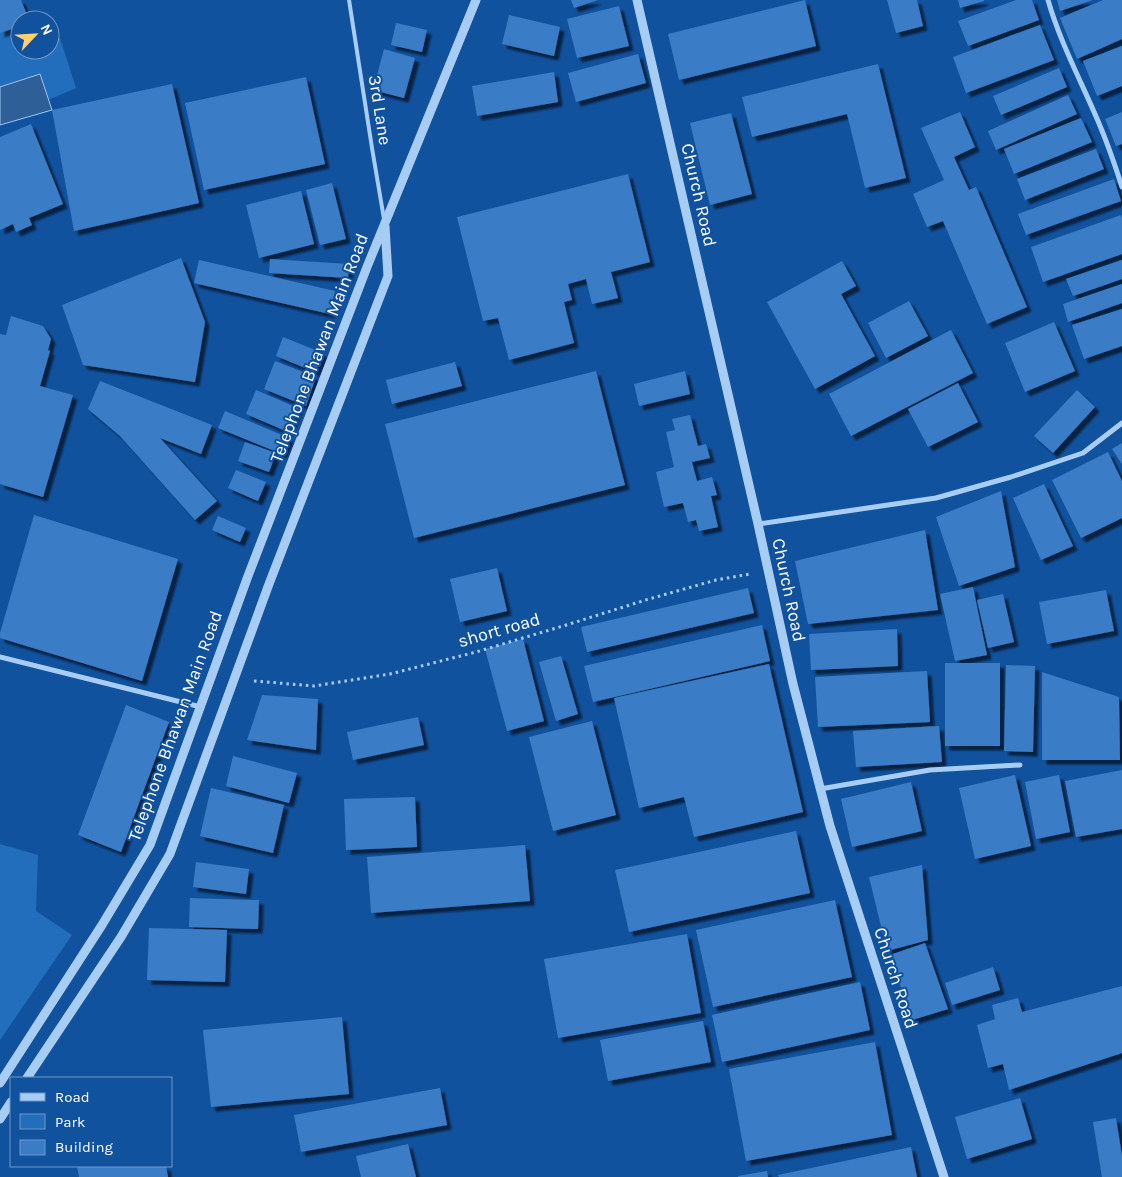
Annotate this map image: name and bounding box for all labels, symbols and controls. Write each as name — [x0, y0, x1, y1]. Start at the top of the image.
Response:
north arrow — [10, 10, 60, 60]
text: N — [37, 22, 56, 38]
street label: 3rd Lane — [364, 73, 396, 147]
street label: Church Road — [676, 141, 722, 249]
street label: Telephone Bhawan Main Road — [265, 230, 373, 466]
street label: Church Road — [767, 536, 811, 644]
street label: Telephone Bhawan Main Road — [123, 608, 227, 844]
street label: short road — [455, 608, 543, 652]
street label: Church Road — [869, 925, 923, 1031]
legend — [10, 1077, 172, 1167]
text: Road — [55, 1088, 90, 1106]
text: Park — [55, 1113, 85, 1131]
text: Building — [55, 1138, 113, 1156]

